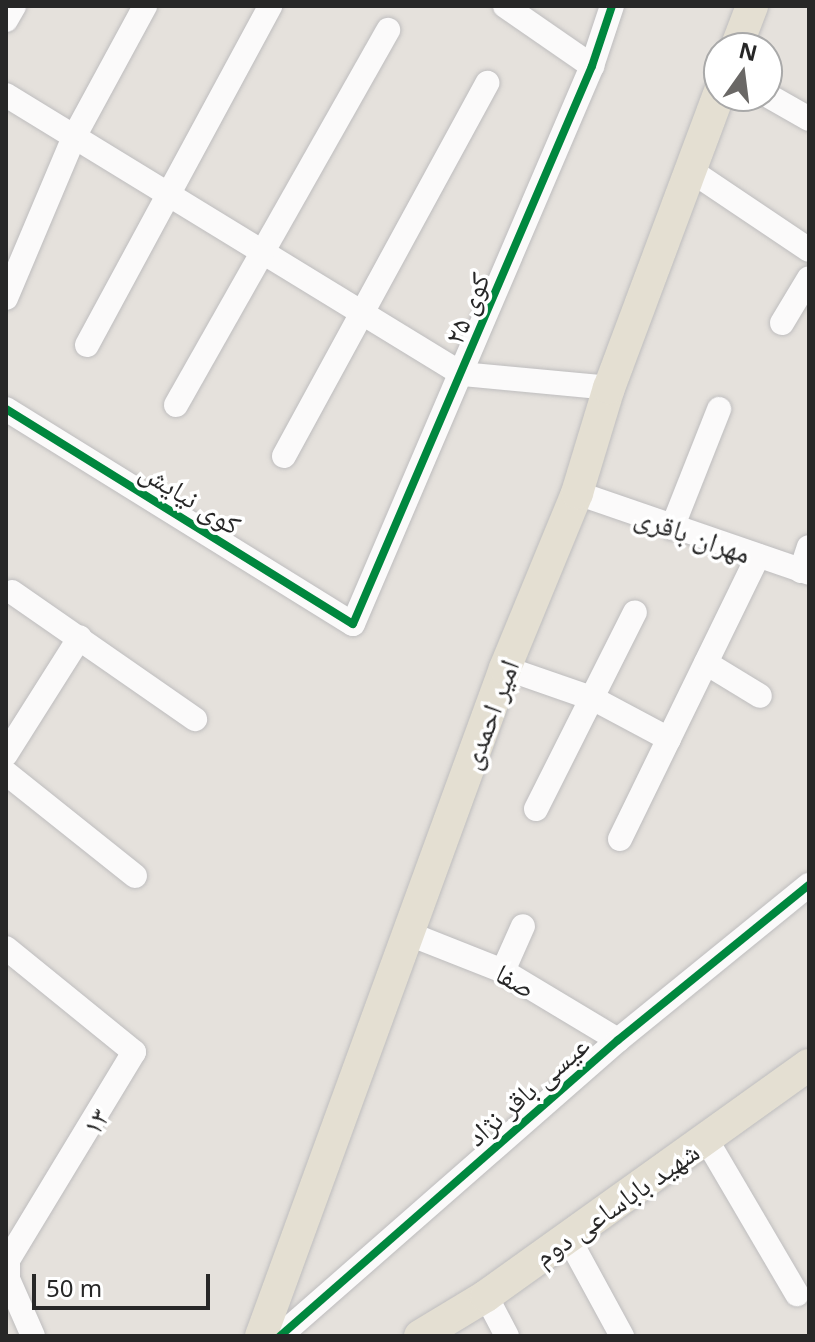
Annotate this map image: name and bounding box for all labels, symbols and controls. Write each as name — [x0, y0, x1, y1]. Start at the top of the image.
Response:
north arrow — [703, 32, 783, 112]
text: N — [736, 34, 761, 67]
street label: کوی ۲۵ — [436, 267, 496, 349]
street label: کوی نیایش — [134, 453, 248, 541]
street label: مهران باقری — [631, 499, 755, 569]
street label: امیر احمدی — [453, 654, 525, 774]
street label: صفا — [490, 956, 542, 1004]
street label: عیسی باقر نژاد — [459, 1028, 595, 1152]
street label: ۱۳ — [74, 1101, 116, 1141]
street label: شهید باباساعی دوم — [527, 1134, 705, 1272]
scale bar — [36, 1258, 214, 1308]
text: 50 m — [46, 1271, 102, 1304]

